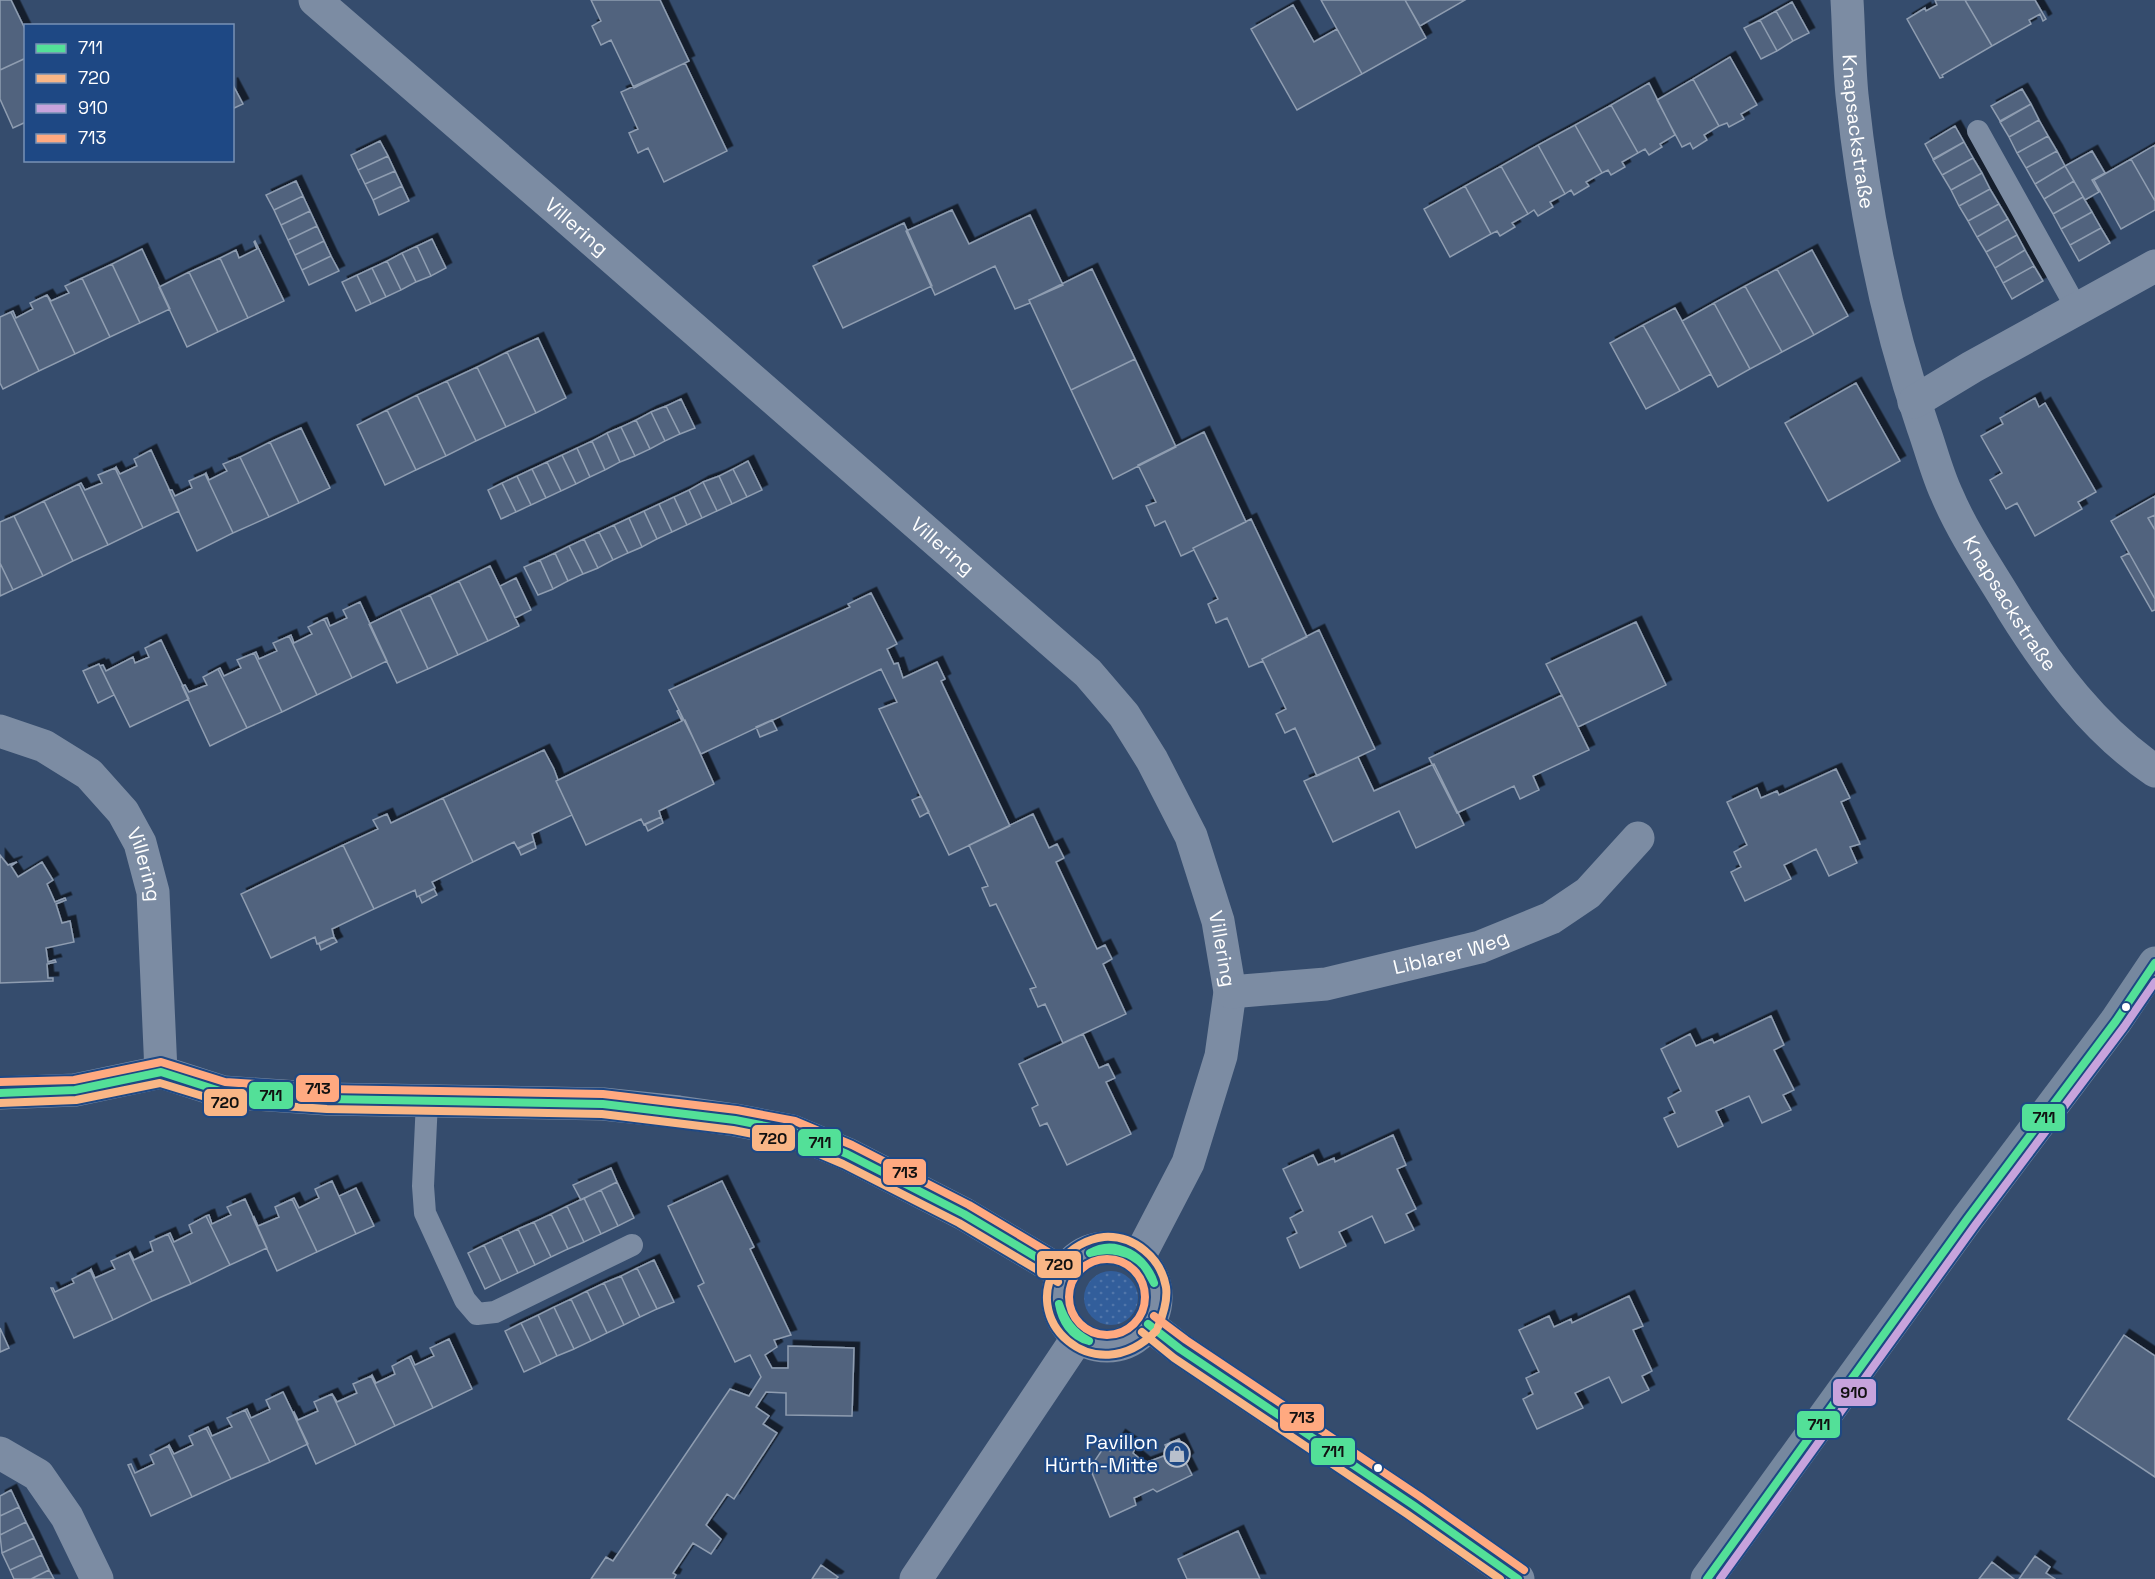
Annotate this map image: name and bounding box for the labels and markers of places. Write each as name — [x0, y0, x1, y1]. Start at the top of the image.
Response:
unlabelled marker — [2120, 1001, 2132, 1013]
place label: Pavillon Hürth-Mitte — [1045, 1429, 1158, 1478]
shop icon: Pavillon Hürth-Mitte — [1162, 1439, 1192, 1469]
unlabelled marker — [1372, 1462, 1384, 1474]

